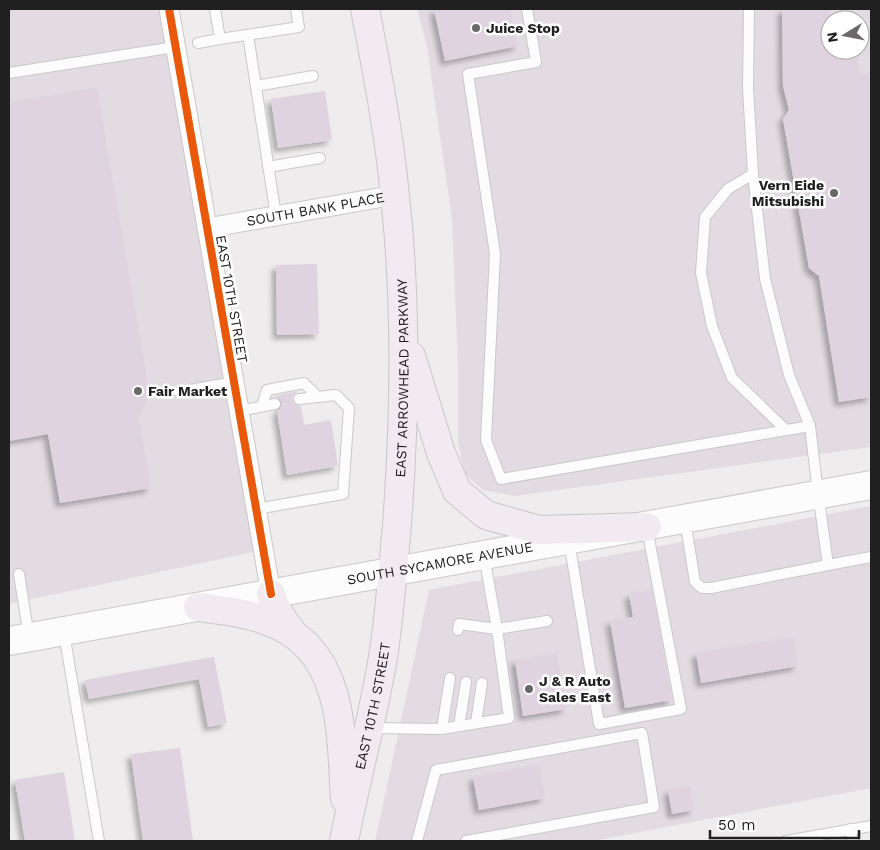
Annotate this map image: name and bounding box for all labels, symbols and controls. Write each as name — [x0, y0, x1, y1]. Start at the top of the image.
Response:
north arrow — [820, 10, 870, 60]
place label: Juice Stop — [486, 20, 560, 36]
marker: Juice Stop — [470, 22, 482, 34]
text: N — [823, 31, 841, 44]
place label: Vern Eide Mitsubishi — [752, 177, 824, 209]
marker: Vern Eide Mitsubishi — [828, 187, 840, 199]
street label: SOUTH BANK PLACE — [245, 189, 386, 229]
street label: EAST 10TH STREET — [213, 234, 251, 365]
street label: EAST ARROWHEAD PARKWAY — [392, 278, 412, 478]
place label: Fair Market — [148, 383, 227, 399]
marker: Fair Market — [132, 385, 144, 397]
street label: SOUTH SYCAMORE AVENUE — [346, 538, 534, 588]
street label: EAST 10TH STREET — [352, 641, 393, 771]
place label: J & R Auto Sales East — [539, 673, 611, 705]
marker: J & R Auto Sales East — [523, 683, 535, 695]
scale bar — [710, 808, 859, 840]
text: 50 m — [718, 816, 755, 834]

